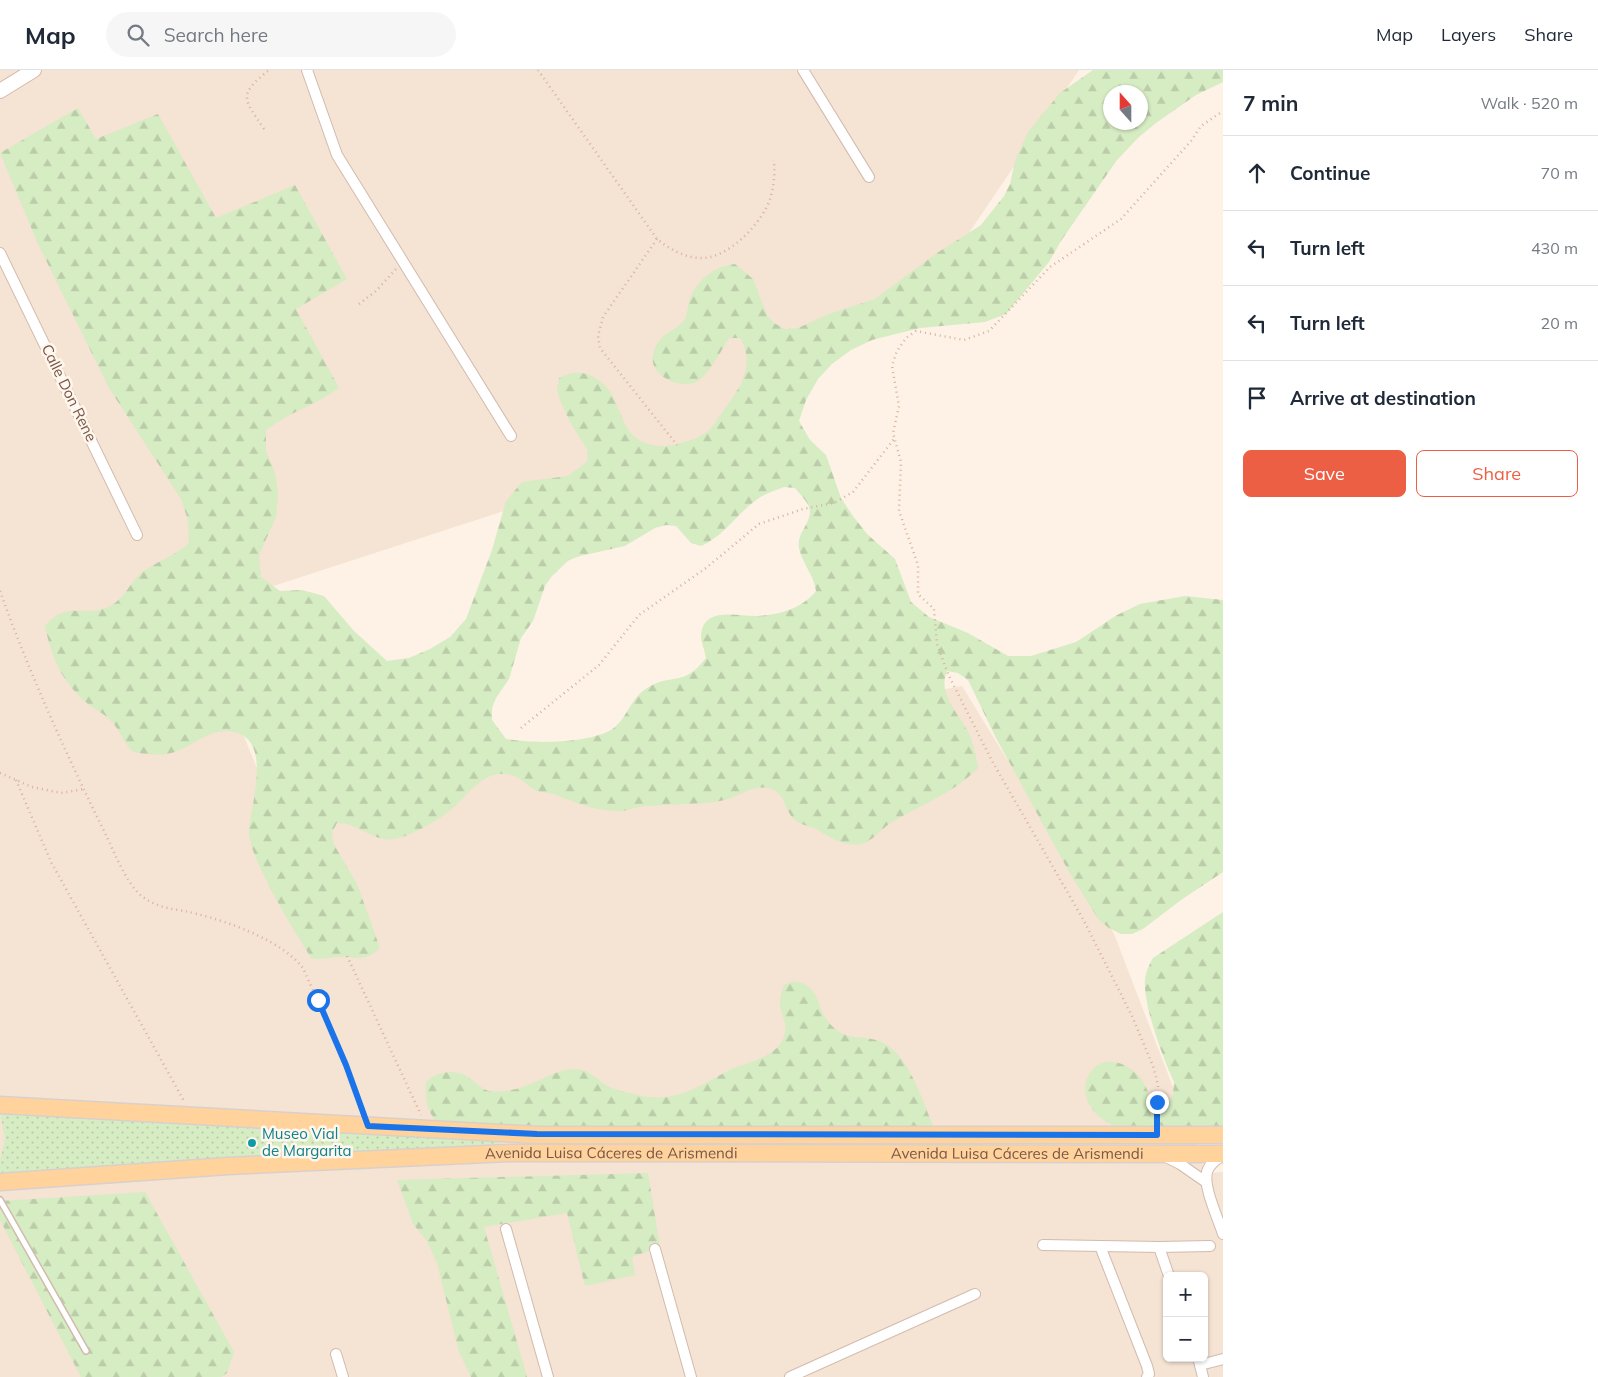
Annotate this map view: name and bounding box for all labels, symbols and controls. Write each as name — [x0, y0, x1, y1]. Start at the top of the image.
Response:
search box — [106, 12, 456, 57]
text: Map — [25, 20, 76, 50]
icon: search — [124, 21, 152, 49]
text: Search here — [164, 23, 268, 47]
text: Map — [1376, 23, 1413, 46]
text: Layers — [1441, 23, 1496, 46]
text: Share — [1524, 23, 1573, 46]
north arrow — [1103, 85, 1148, 130]
text: 7 min — [1243, 90, 1298, 116]
text: Walk · 520 m — [1480, 93, 1578, 113]
icon: ahead — [1243, 159, 1271, 187]
text: Continue — [1290, 161, 1370, 185]
text: 70 m — [1541, 163, 1578, 183]
icon: left — [1243, 234, 1271, 262]
text: Turn left — [1290, 236, 1365, 260]
text: 430 m — [1531, 238, 1578, 258]
icon: left — [1243, 309, 1271, 337]
text: Turn left — [1290, 311, 1365, 335]
text: 20 m — [1541, 313, 1578, 333]
street label: Calle Don Rene — [38, 341, 101, 445]
icon: arrive — [1243, 384, 1271, 412]
text: Arrive at destination — [1290, 386, 1476, 410]
button: Save — [1243, 450, 1406, 497]
button: Share — [1416, 450, 1578, 497]
route start — [307, 989, 330, 1012]
route end — [1146, 1091, 1169, 1114]
place label: Museo Vial de Margarita — [262, 1124, 352, 1160]
marker: Museo Vial de Margarita — [246, 1137, 258, 1149]
street label: Avenida Luisa Cáceres de Arismendi — [484, 1143, 737, 1163]
street label: Avenida Luisa Cáceres de Arismendi — [891, 1144, 1143, 1163]
map controls — [1163, 1272, 1208, 1362]
button: + — [1163, 1272, 1208, 1317]
button: − — [1163, 1317, 1208, 1362]

